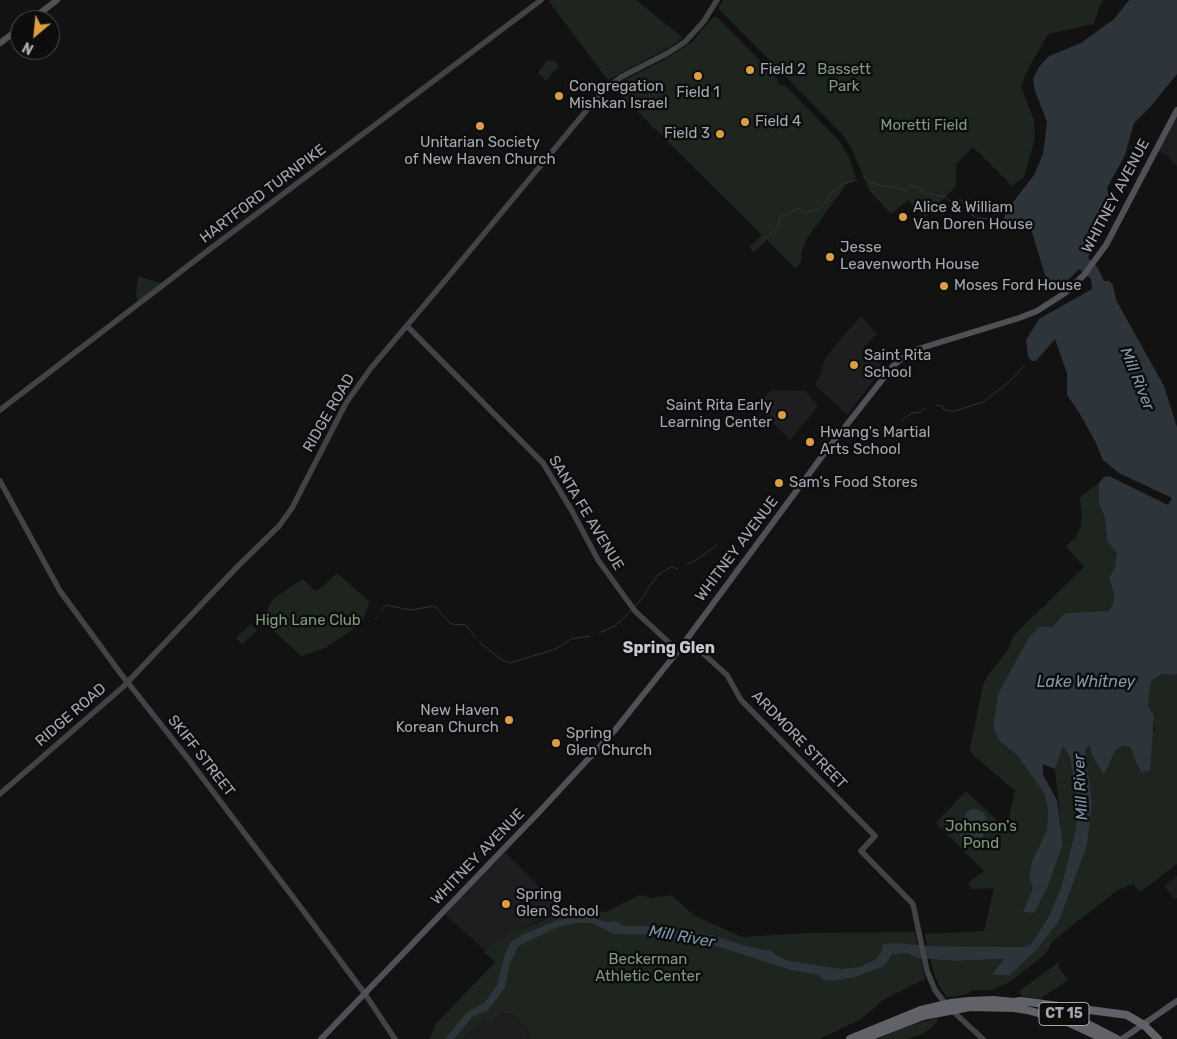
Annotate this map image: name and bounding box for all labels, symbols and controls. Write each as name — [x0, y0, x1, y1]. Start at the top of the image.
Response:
north arrow — [10, 10, 60, 60]
text: N — [20, 38, 37, 58]
place label: Field 2 — [760, 61, 806, 79]
park label: Bassett Park — [817, 61, 871, 96]
marker: Field 2 — [744, 64, 756, 76]
marker: Field 1 — [692, 70, 704, 82]
place label: Congregation Mishkan Israel — [569, 78, 668, 113]
place label: Field 1 — [676, 84, 720, 102]
marker: Congregation Mishkan Israel — [553, 90, 565, 102]
place label: Field 4 — [755, 113, 801, 131]
marker: Field 4 — [739, 116, 751, 128]
park label: Moretti Field — [881, 117, 967, 135]
marker: Unitarian Society of New Haven Church — [474, 120, 486, 132]
place label: Field 3 — [664, 125, 710, 143]
marker: Field 3 — [714, 128, 726, 140]
place label: Unitarian Society of New Haven Church — [404, 134, 556, 169]
street label: WHITNEY AVENUE — [1078, 136, 1154, 256]
street label: HARTFORD TURNPIKE — [196, 141, 330, 247]
place label: Alice & William Van Doren House — [913, 199, 1033, 234]
marker: Alice & William Van Doren House — [897, 211, 909, 223]
place label: Jesse Leavenworth House — [840, 239, 979, 274]
marker: Jesse Leavenworth House — [824, 251, 836, 263]
place label: Moses Ford House — [954, 277, 1082, 295]
marker: Moses Ford House — [938, 280, 950, 292]
water label: Mill River — [1116, 345, 1158, 413]
place label: Saint Rita School — [864, 347, 931, 382]
marker: Saint Rita School — [848, 359, 860, 371]
street label: RIDGE ROAD — [299, 371, 359, 455]
place label: Saint Rita Early Learning Center — [660, 397, 772, 432]
marker: Saint Rita Early Learning Center — [776, 409, 788, 421]
place label: Hwang's Martial Arts School — [820, 424, 930, 459]
marker: Hwang's Martial Arts School — [804, 436, 816, 448]
street label: SANTA FE AVENUE — [545, 452, 627, 574]
place label: Sam's Food Stores — [789, 474, 918, 492]
marker: Sam's Food Stores — [773, 477, 785, 489]
street label: WHITNEY AVENUE — [692, 493, 782, 605]
park label: High Lane Club — [255, 612, 361, 630]
district label: Spring Glen — [623, 638, 715, 658]
water label: Lake Whitney — [1037, 672, 1135, 692]
street label: RIDGE ROAD — [32, 680, 110, 750]
street label: ARDMORE STREET — [748, 687, 850, 793]
place label: New Haven Korean Church — [396, 702, 499, 737]
street label: SKIFF STREET — [164, 712, 238, 800]
marker: New Haven Korean Church — [503, 714, 515, 726]
place label: Spring Glen Church — [566, 725, 652, 760]
marker: Spring Glen Church — [550, 737, 562, 749]
water label: Mill River — [1070, 753, 1092, 821]
street label: WHITNEY AVENUE — [428, 805, 528, 909]
park label: Johnson's Pond — [945, 818, 1017, 853]
place label: Spring Glen School — [516, 886, 599, 921]
marker: Spring Glen School — [500, 898, 512, 910]
water label: Mill River — [648, 922, 716, 952]
park label: Beckerman Athletic Center — [595, 951, 701, 986]
road number: CT 15 — [1039, 1002, 1089, 1026]

